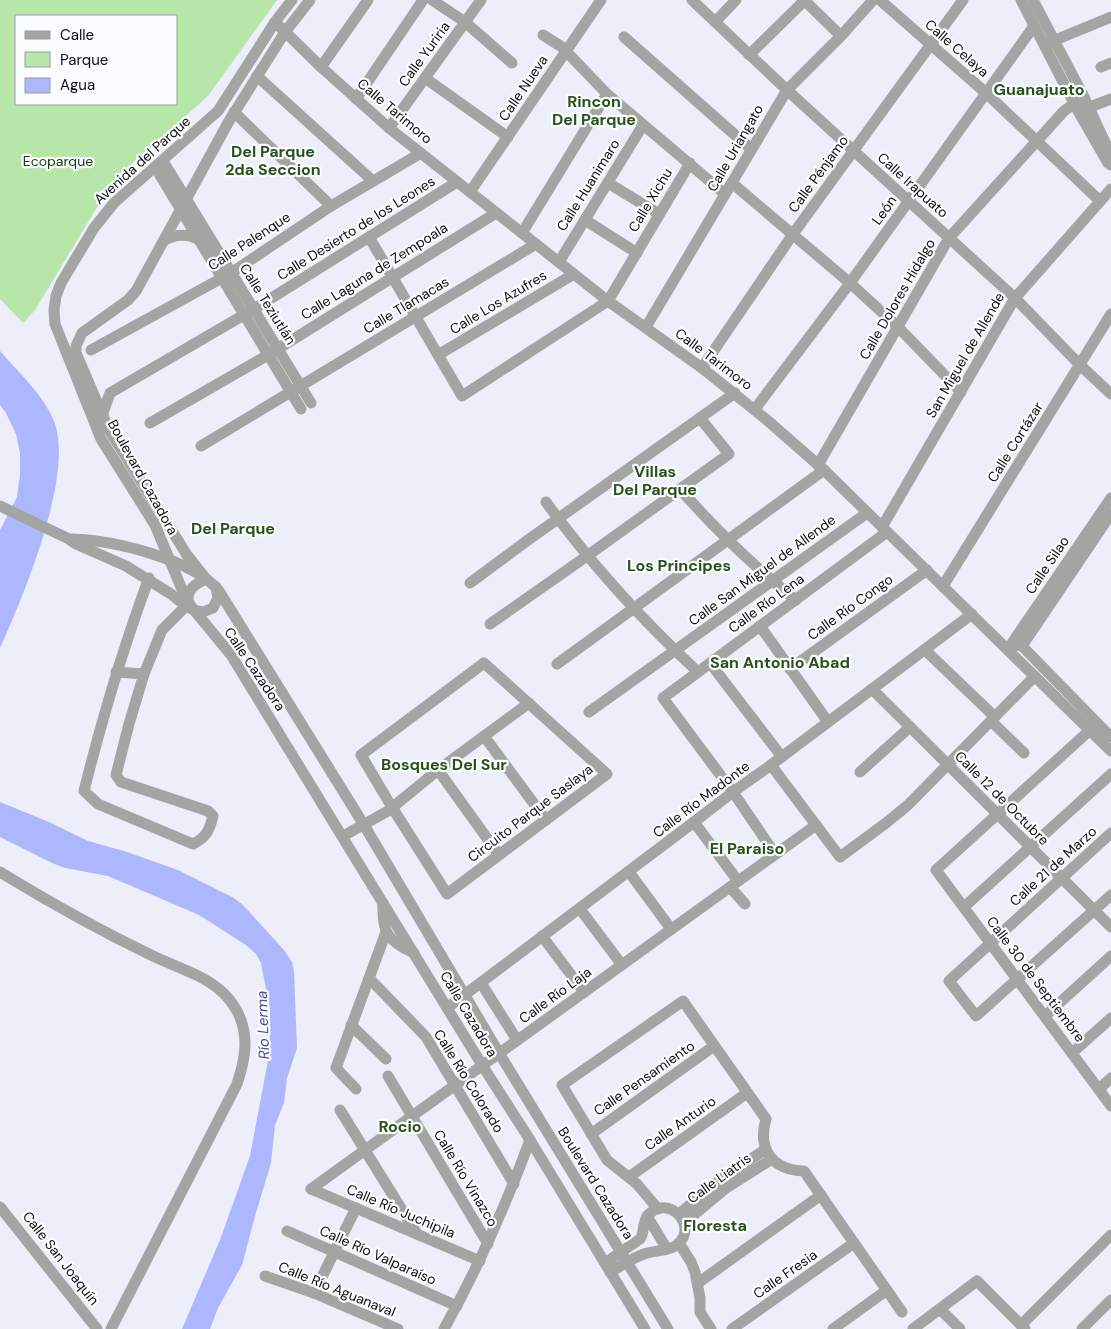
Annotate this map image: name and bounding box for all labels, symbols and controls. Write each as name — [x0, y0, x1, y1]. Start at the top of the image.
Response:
legend — [15, 15, 178, 105]
street label: Calle Celaya — [921, 15, 993, 81]
street label: Calle Yuriria — [394, 18, 454, 90]
text: Calle — [60, 25, 94, 45]
text: Parque — [60, 50, 108, 70]
street label: Calle Nueva — [494, 52, 552, 124]
street label: Calle Tarimoro — [354, 74, 436, 148]
text: Agua — [60, 75, 95, 95]
district label: Guanajuato — [994, 79, 1084, 100]
district label: Rincon Del Parque — [552, 91, 636, 130]
street label: Calle Uriangato — [703, 101, 767, 195]
street label: Avenida del Parque — [90, 112, 194, 208]
street label: Calle Pénjamo — [784, 132, 852, 216]
street label: Calle Huanimaro — [552, 136, 624, 234]
district label: Del Parque 2da Seccion — [225, 141, 321, 180]
street label: Calle Irapuato — [874, 148, 952, 222]
park label: Ecoparque — [23, 152, 93, 170]
street label: Calle Xichu — [624, 165, 676, 235]
street label: Calle Desierto de los Leones — [274, 172, 438, 284]
street label: León — [868, 192, 900, 228]
street label: Calle Palenque — [204, 208, 294, 274]
street label: Calle Laguna de Zempoala — [297, 218, 451, 324]
street label: Calle Dolores Hidalgo — [855, 235, 939, 363]
street label: Calle Teziutlán — [236, 260, 300, 348]
street label: Calle Los Azufres — [446, 266, 550, 338]
street label: Calle Tlamacas — [360, 272, 452, 338]
street label: San Miguel de Allende — [922, 289, 1008, 421]
street label: Calle Tarimoro — [672, 324, 756, 394]
street label: Calle Cortázar — [983, 398, 1047, 486]
street label: Boulevard Cazadora — [104, 416, 182, 538]
district label: Villas Del Parque — [613, 461, 697, 500]
street label: Calle San Miguel de Allende — [685, 511, 839, 629]
district label: Del Parque — [191, 518, 275, 539]
street label: Calle Silao — [1021, 533, 1073, 597]
district label: Los Principes — [627, 555, 731, 576]
street label: Calle Río Lena — [724, 569, 808, 637]
street label: Calle Río Congo — [804, 570, 896, 644]
street label: Calle Cazadora — [220, 624, 290, 714]
district label: San Antonio Abad — [710, 652, 850, 673]
street label: Calle 12 de Octubre — [951, 747, 1053, 849]
district label: Bosques Del Sur — [381, 754, 507, 775]
street label: Calle Río Madonte — [649, 757, 753, 841]
street label: Circuito Parque Saslaya — [464, 760, 596, 866]
street label: Calle 21 de Marzo — [1006, 822, 1100, 910]
district label: El Paraiso — [710, 838, 784, 859]
street label: Calle 30 de Septiembre — [983, 912, 1089, 1046]
street label: Calle Río Laja — [515, 963, 595, 1027]
street label: Calle Cazadora — [436, 968, 502, 1060]
water label: Río Lerma — [252, 990, 274, 1060]
street label: Calle Río Colorado — [430, 1026, 508, 1136]
street label: Calle Pensamiento — [590, 1036, 698, 1120]
street label: Calle Anturio — [641, 1092, 719, 1154]
district label: Rocio — [378, 1116, 422, 1137]
street label: Boulevard Cazadora — [554, 1123, 638, 1243]
street label: Calle Río Vinazco — [430, 1126, 502, 1230]
street label: Calle Liatris — [683, 1149, 755, 1207]
street label: Calle Río Juchipila — [344, 1180, 458, 1242]
street label: Calle San Joaquín — [19, 1208, 103, 1308]
district label: Floresta — [683, 1215, 747, 1236]
street label: Calle Río Valparaíso — [317, 1221, 439, 1289]
street label: Calle Fresia — [750, 1245, 820, 1303]
street label: Calle Río Aguanaval — [276, 1257, 398, 1321]

